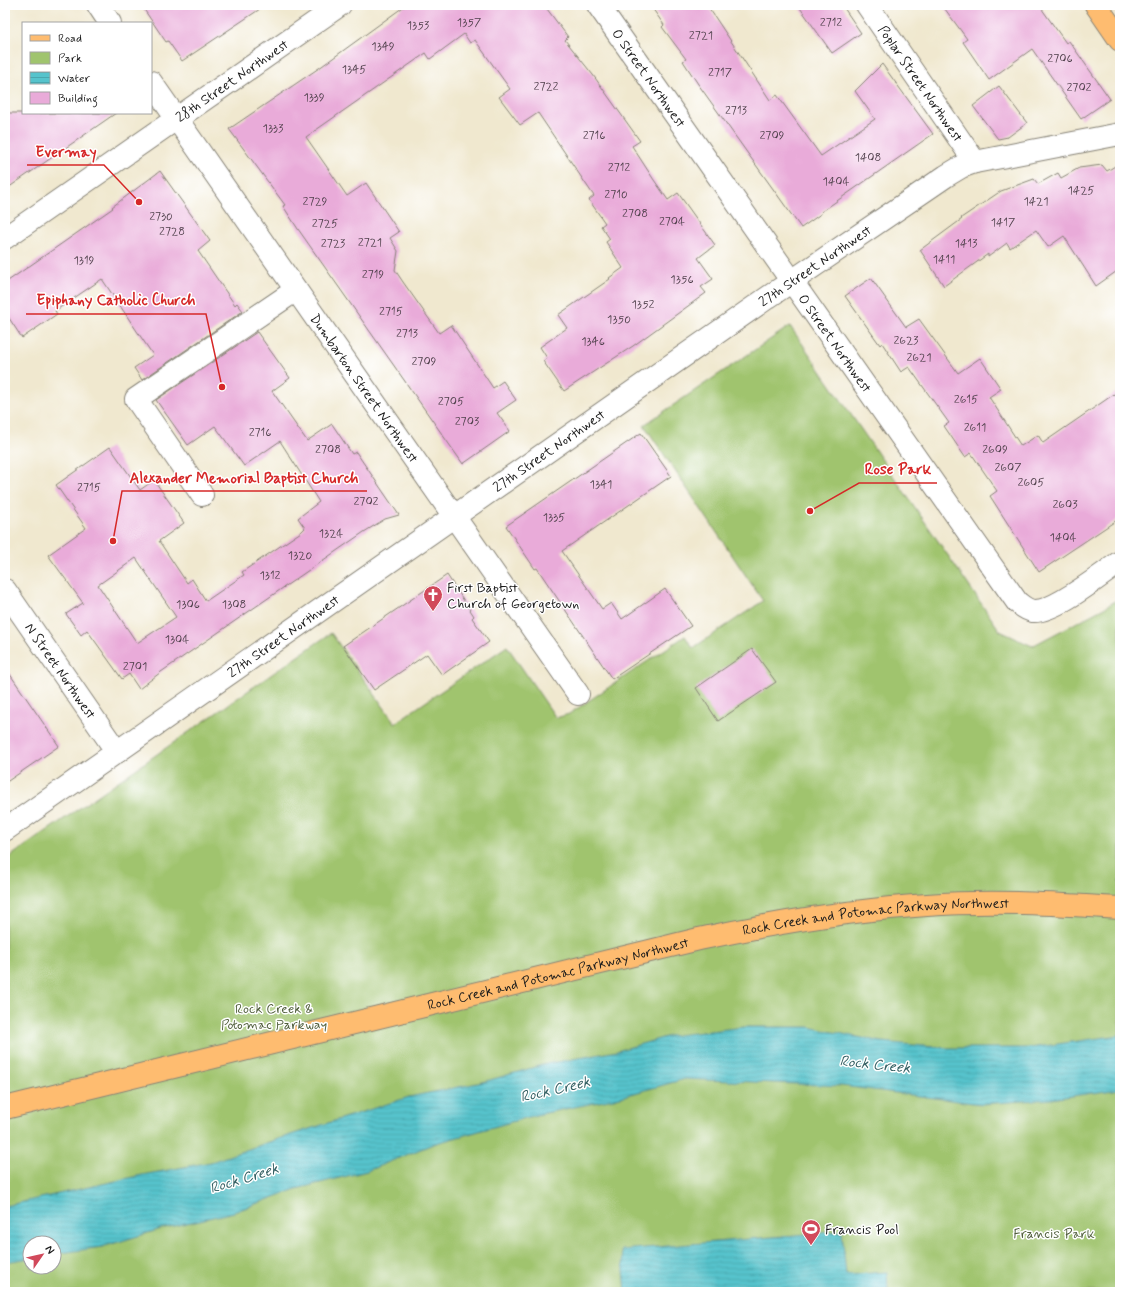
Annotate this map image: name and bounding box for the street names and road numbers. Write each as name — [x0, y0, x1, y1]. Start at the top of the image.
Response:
street label: Poplar Street Northwest — [874, 22, 967, 146]
street label: O Street Northwest — [608, 26, 689, 131]
street label: 28th Street Northwest — [172, 36, 292, 127]
street label: 27th Street Northwest — [755, 221, 875, 311]
street label: O Street Northwest — [794, 291, 875, 397]
street label: Dumbarton Street Northwest — [305, 310, 422, 467]
street label: 27th Street Northwest — [490, 406, 609, 497]
street label: 27th Street Northwest — [224, 591, 343, 682]
street label: N Street Northwest — [20, 620, 100, 723]
street label: Rock Creek and Potomac Parkway Northwest — [741, 895, 1009, 940]
street label: Rock Creek and Potomac Parkway Northwest — [426, 934, 691, 1015]

